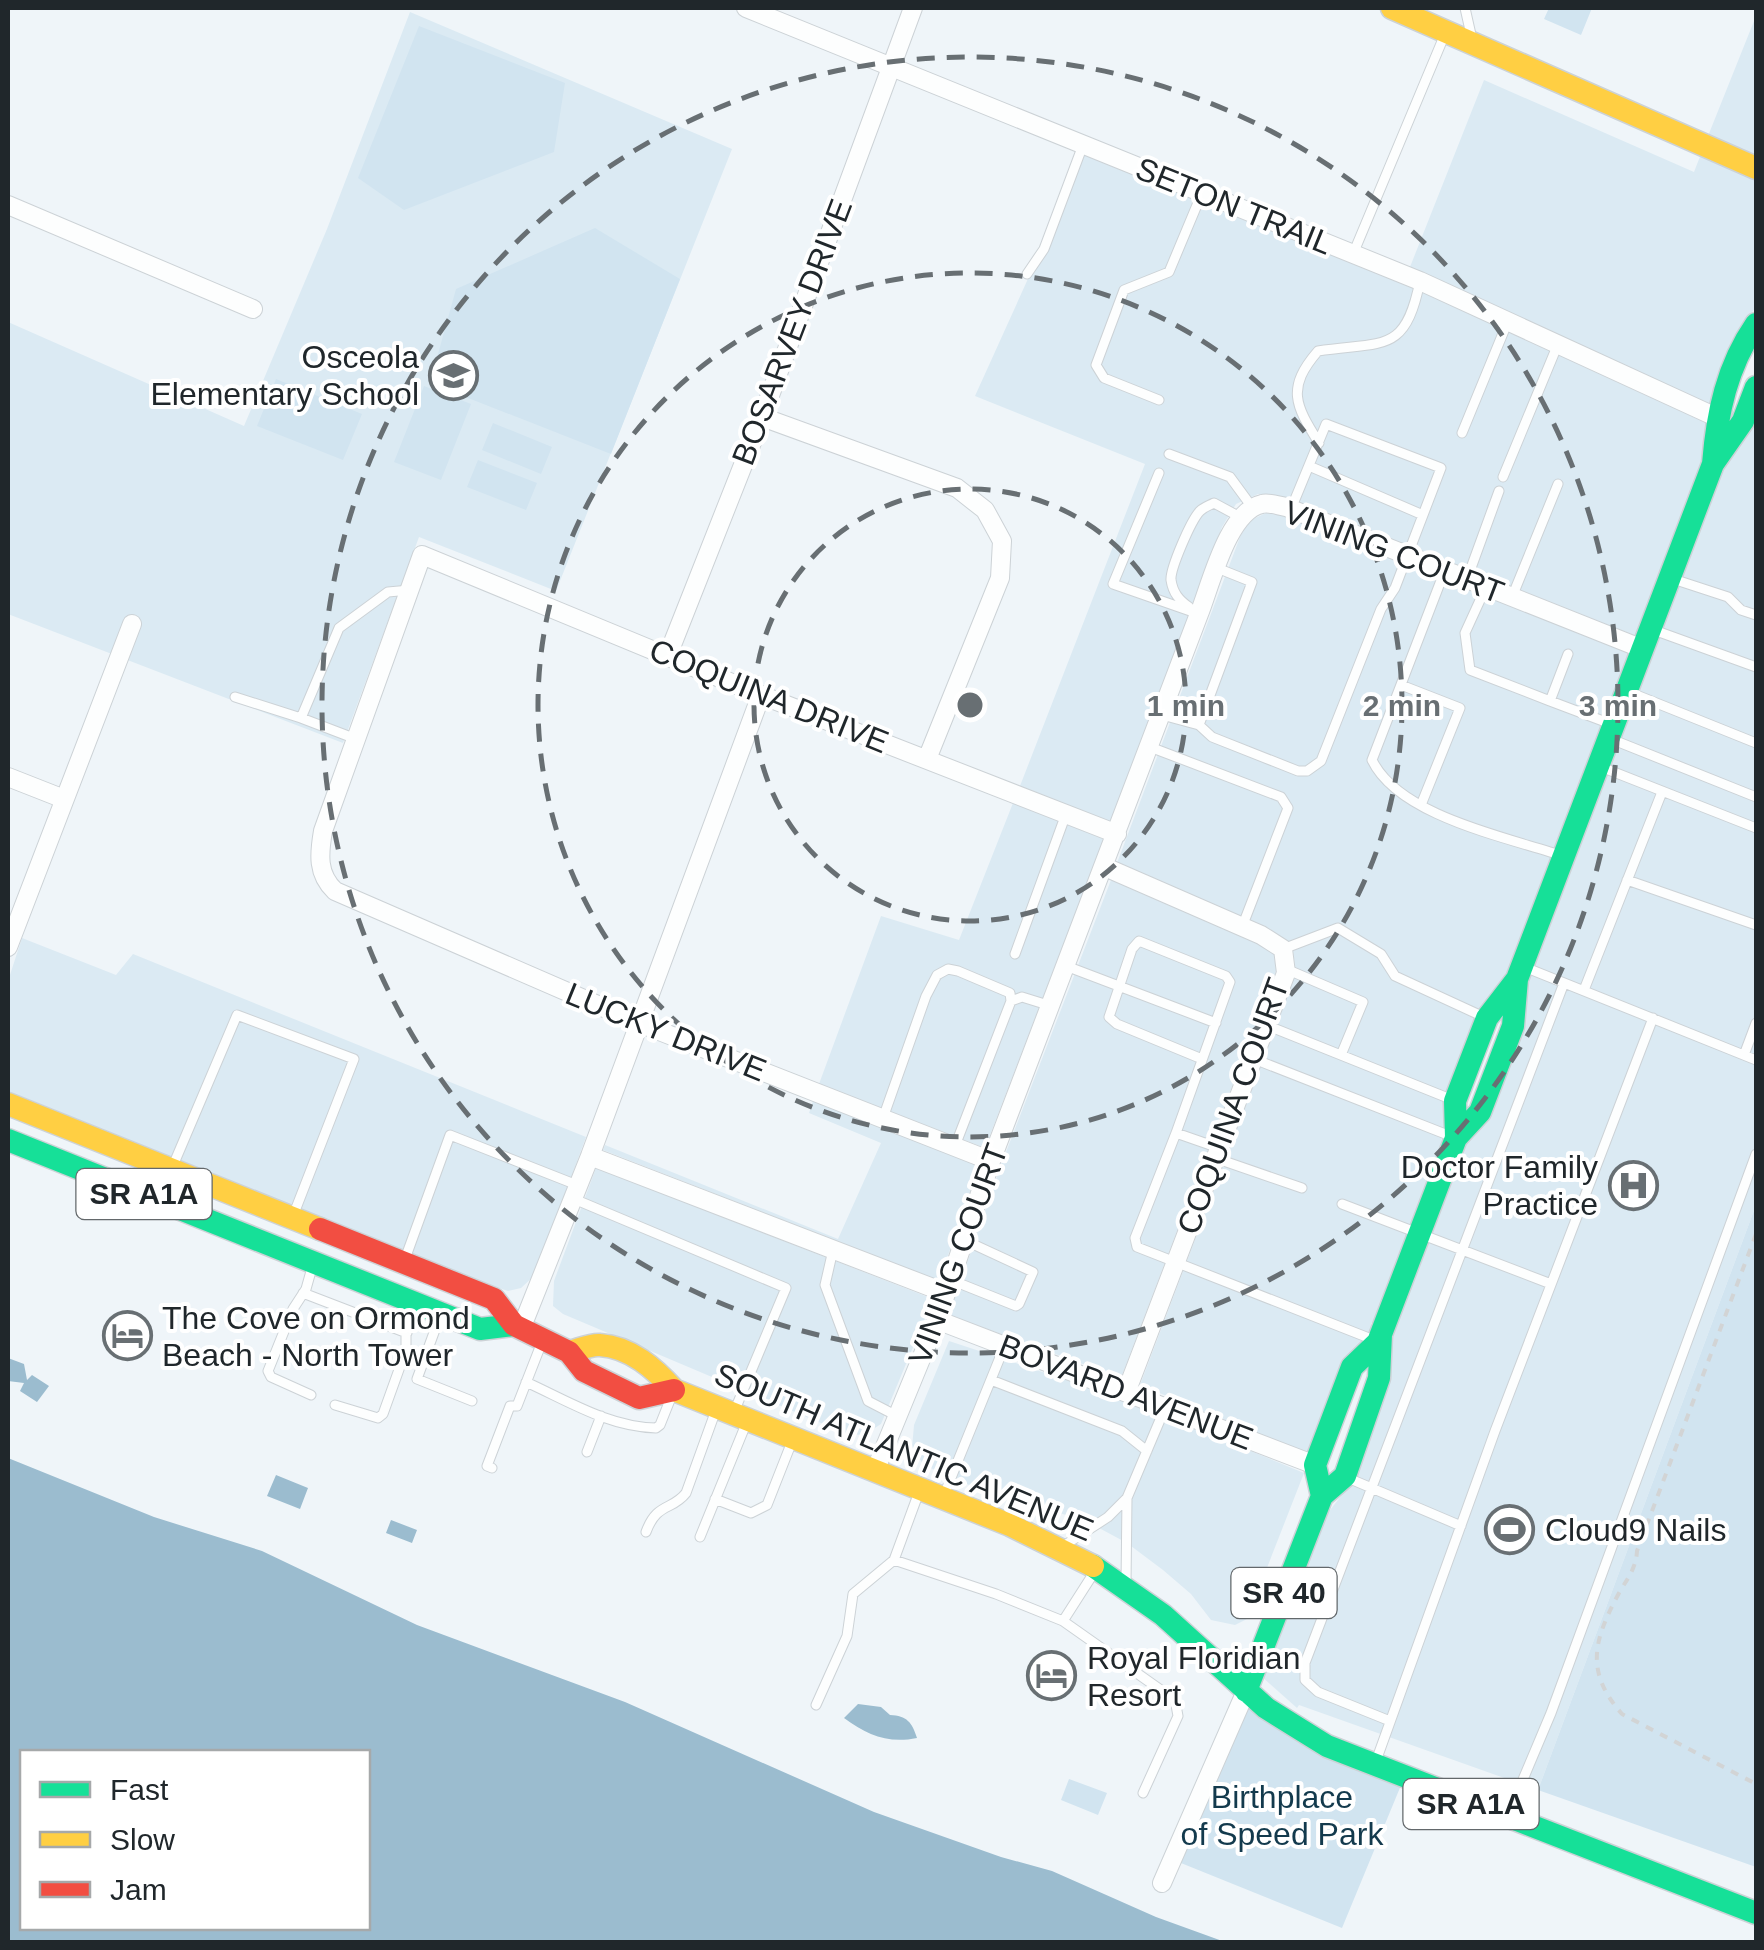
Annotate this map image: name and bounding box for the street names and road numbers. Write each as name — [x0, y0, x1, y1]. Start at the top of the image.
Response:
street label: SETON TRAIL — [1131, 150, 1337, 262]
street label: BOSARVEY DRIVE — [725, 194, 859, 470]
street label: VINING COURT — [1279, 494, 1509, 610]
street label: COQUINA DRIVE — [644, 632, 894, 760]
street label: COQUINA COURT — [1170, 973, 1296, 1239]
street label: LUCKY DRIVE — [561, 975, 771, 1089]
street label: VINING COURT — [901, 1139, 1015, 1369]
road number: SR A1A — [76, 1169, 212, 1219]
street label: BOVARD AVENUE — [994, 1327, 1258, 1457]
street label: SOUTH ATLANTIC AVENUE — [709, 1356, 1099, 1548]
road number: SR 40 — [1232, 1568, 1336, 1618]
road number: SR A1A — [1404, 1779, 1538, 1829]

